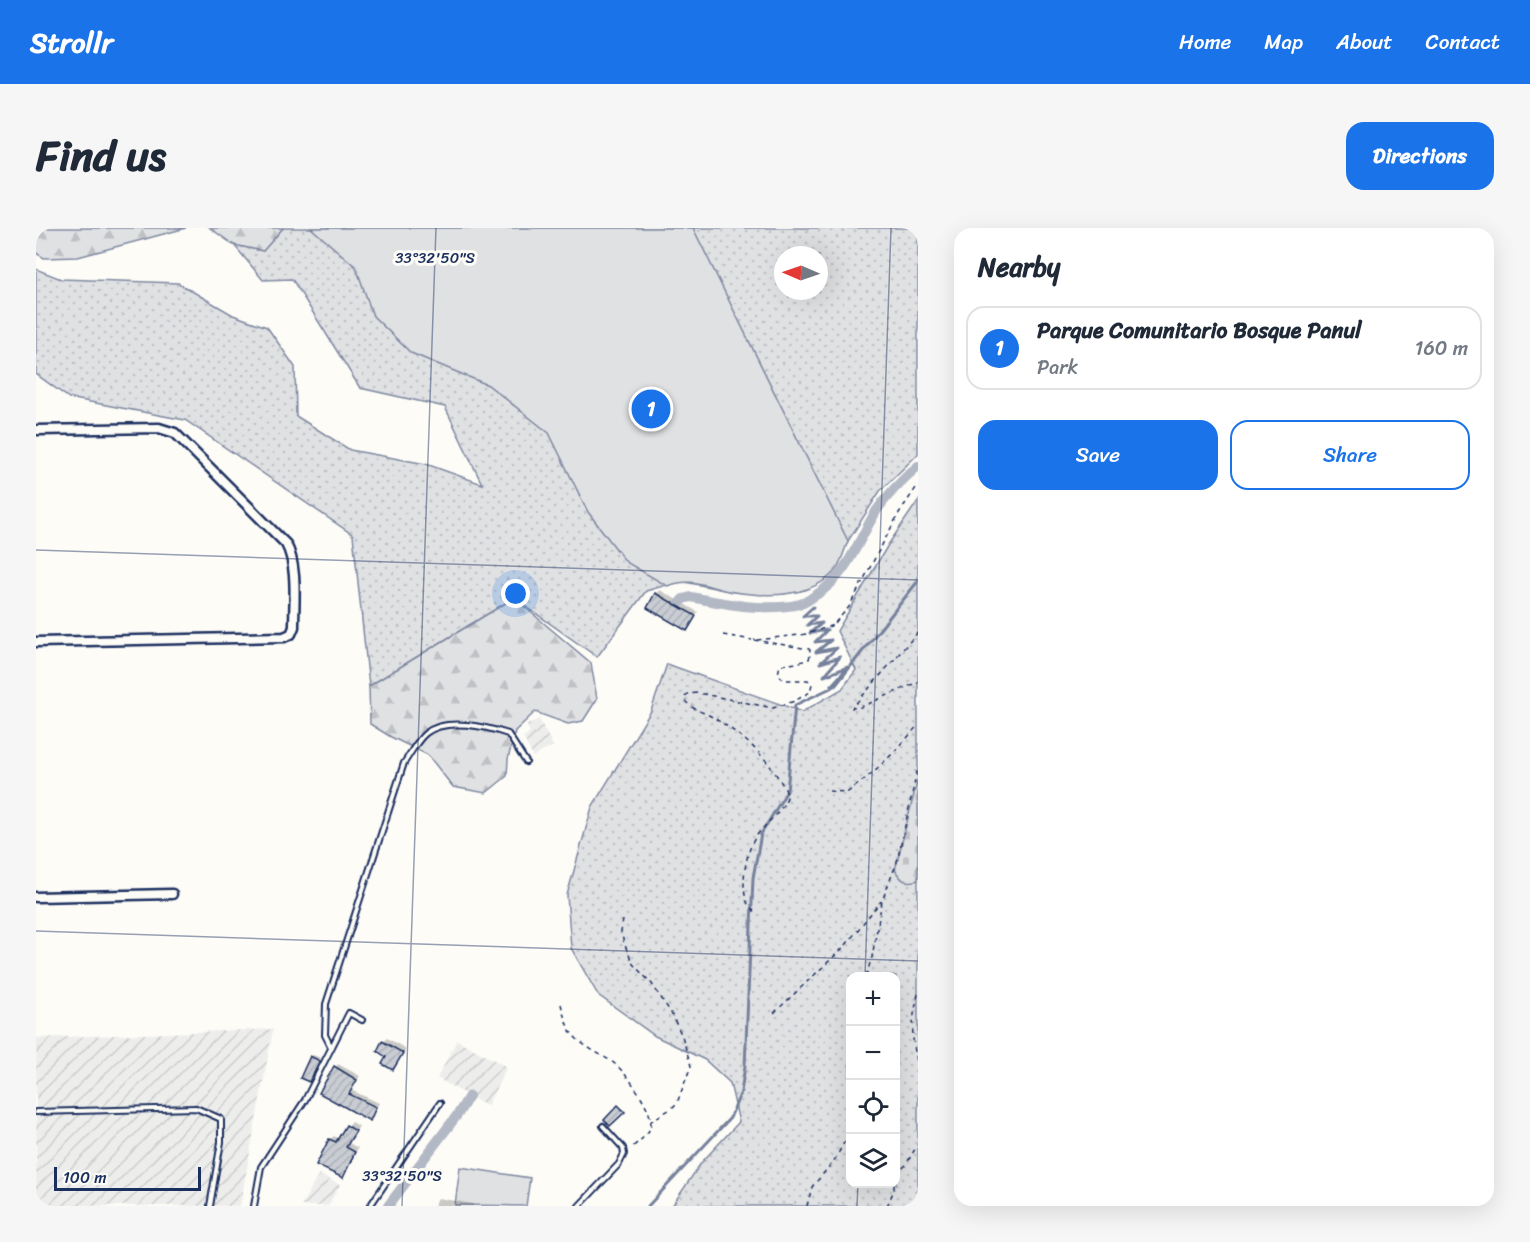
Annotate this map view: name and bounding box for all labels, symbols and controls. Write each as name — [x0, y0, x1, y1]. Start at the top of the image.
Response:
text: Strollr — [30, 18, 113, 67]
text: Home — [1179, 23, 1231, 61]
text: Map — [1264, 23, 1303, 61]
text: About — [1336, 23, 1393, 61]
text: Contact — [1426, 23, 1500, 61]
text: Find us — [36, 119, 166, 193]
button: Directions — [1346, 122, 1494, 190]
text: Nearby — [978, 244, 1060, 290]
text: 33°32'50"S — [395, 245, 475, 271]
north arrow — [774, 246, 828, 300]
text: Parque Comunitario Bosque Panul — [1037, 311, 1362, 350]
text: 1 — [995, 331, 1004, 366]
text: 160 m — [1415, 331, 1468, 366]
text: Park — [1037, 350, 1078, 385]
pin: 1 — [632, 386, 670, 432]
button: Save — [978, 420, 1218, 490]
button: Share — [1230, 420, 1470, 490]
your location — [501, 579, 530, 608]
map controls — [846, 972, 900, 1188]
button: + — [846, 972, 900, 1026]
button: − — [846, 1026, 900, 1080]
button: locate — [846, 1080, 900, 1134]
button: layers — [846, 1134, 900, 1188]
text: 100 m — [63, 1163, 107, 1192]
text: 33°32'50"S — [362, 1163, 442, 1189]
scale bar — [54, 1164, 201, 1192]

